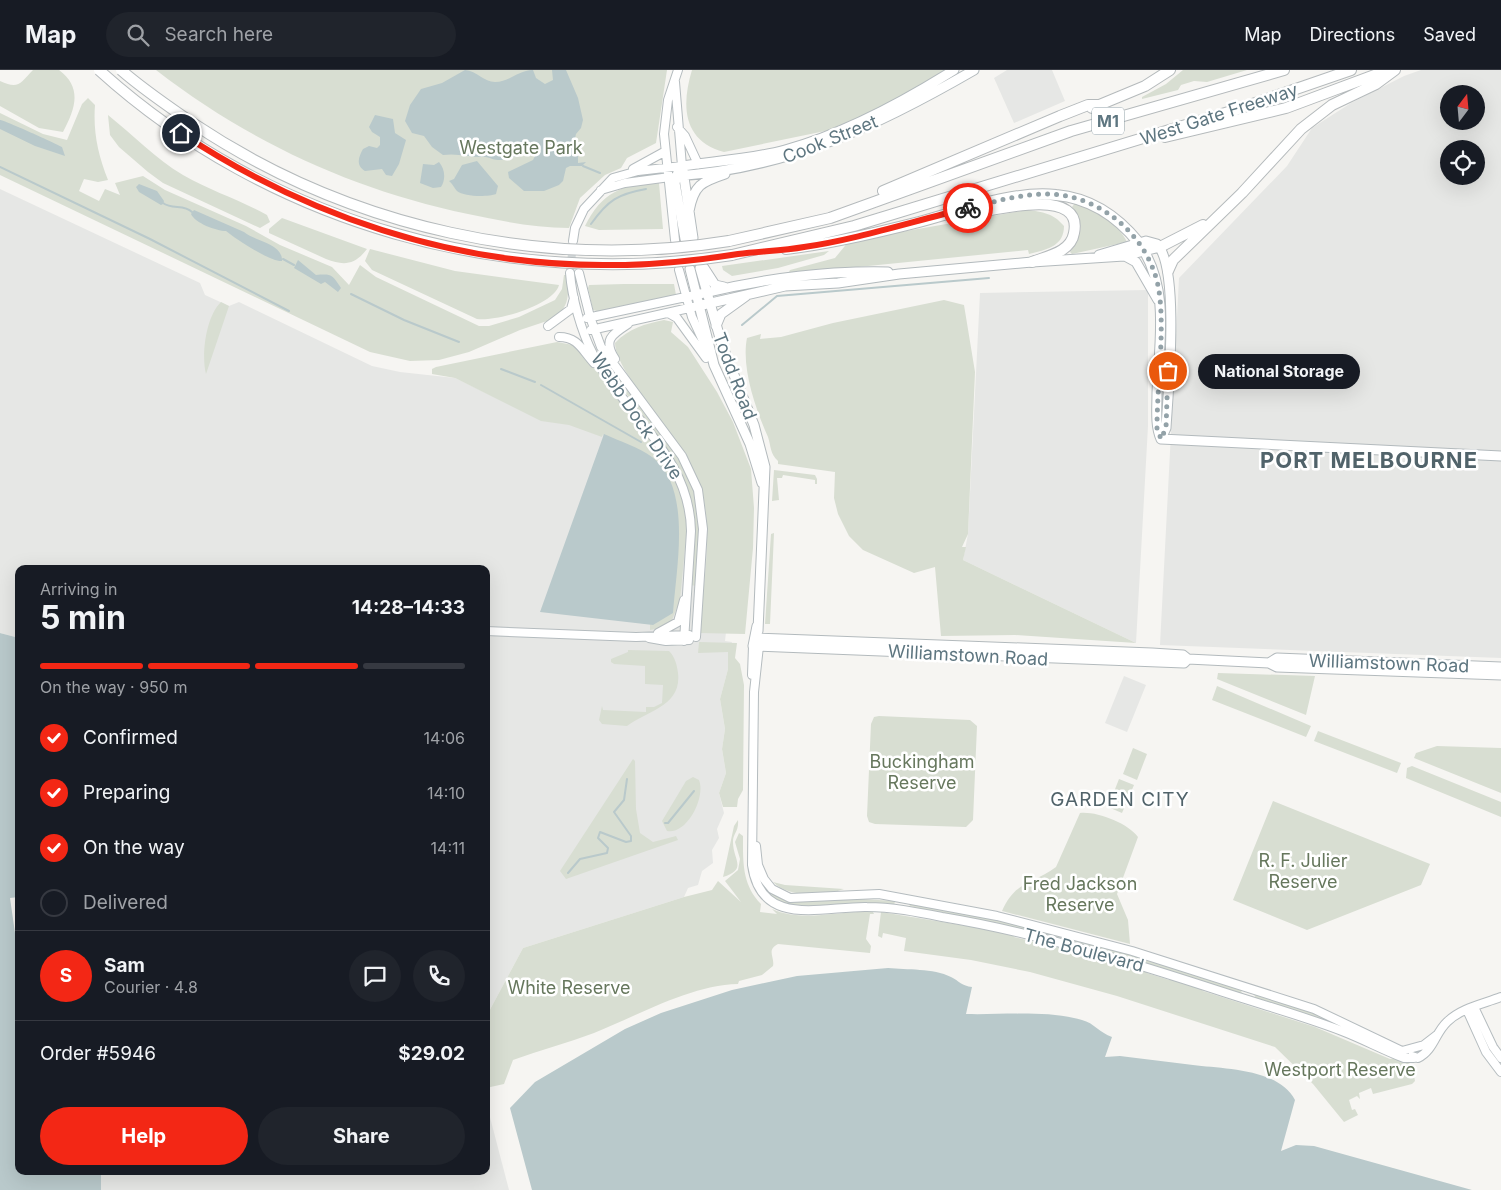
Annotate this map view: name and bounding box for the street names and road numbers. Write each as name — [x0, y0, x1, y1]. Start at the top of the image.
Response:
street label: West Gate Freeway — [1138, 79, 1300, 149]
road number: M1 — [1092, 107, 1124, 134]
street label: Cook Street — [779, 110, 881, 168]
street label: Todd Road — [709, 330, 761, 422]
street label: Webb Dock Drive — [587, 349, 687, 483]
street label: Williamstown Road — [887, 640, 1049, 670]
street label: Williamstown Road — [1308, 650, 1470, 676]
street label: The Boulevard — [1022, 924, 1146, 976]

